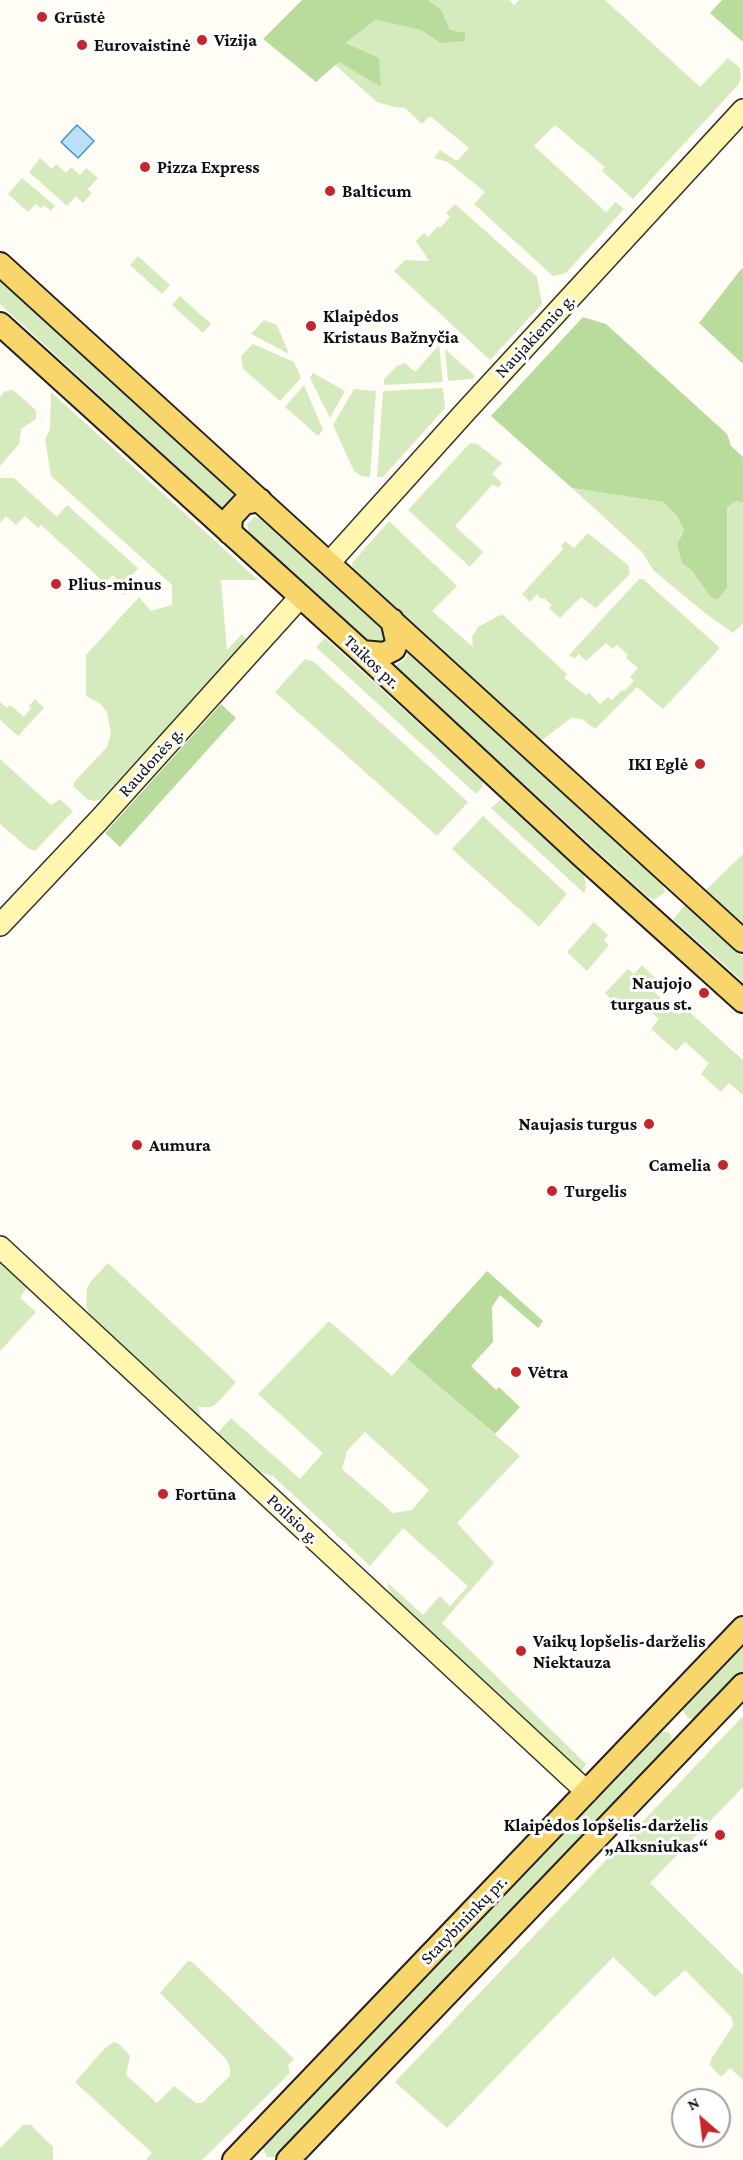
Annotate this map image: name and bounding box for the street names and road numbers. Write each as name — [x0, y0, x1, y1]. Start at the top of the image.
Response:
street label: Naujakiemio g. — [490, 289, 580, 383]
street label: Taikos pr. — [339, 630, 405, 694]
street label: Raudonės g. — [114, 723, 188, 801]
street label: Poilsio g. — [262, 1489, 324, 1549]
street label: Statybininkų pr. — [416, 1871, 512, 1969]

